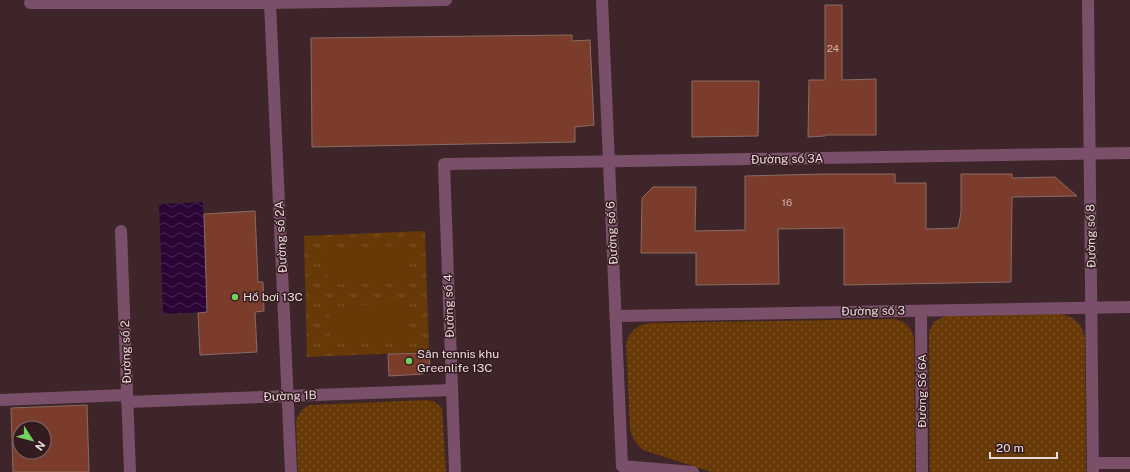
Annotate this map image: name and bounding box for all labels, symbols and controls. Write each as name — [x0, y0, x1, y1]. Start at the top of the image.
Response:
house number: 24 — [827, 42, 839, 54]
street label: Đường số 3A — [751, 151, 824, 167]
house number: 16 — [782, 196, 792, 208]
street label: Đường số 2A — [272, 200, 290, 273]
street label: Đường số 6 — [603, 201, 621, 265]
street label: Đường số 8 — [1083, 204, 1099, 268]
street label: Đường số 4 — [441, 273, 457, 338]
place label: Hồ bơi 13C — [243, 290, 303, 304]
marker: Hồ bơi 13C — [230, 292, 240, 302]
street label: Đường số 3 — [841, 303, 905, 319]
street label: Đường số 2 — [118, 320, 134, 384]
place label: Sân tennis khu Greenlife 13C — [417, 347, 499, 375]
street label: Đường Số 6A — [915, 353, 929, 428]
marker: Sân tennis khu Greenlife 13C — [404, 356, 414, 366]
street label: Đường 1B — [263, 388, 317, 404]
north arrow — [12, 420, 52, 460]
scale bar — [990, 434, 1057, 460]
text: N — [33, 439, 47, 453]
text: 20 m — [996, 441, 1024, 455]

